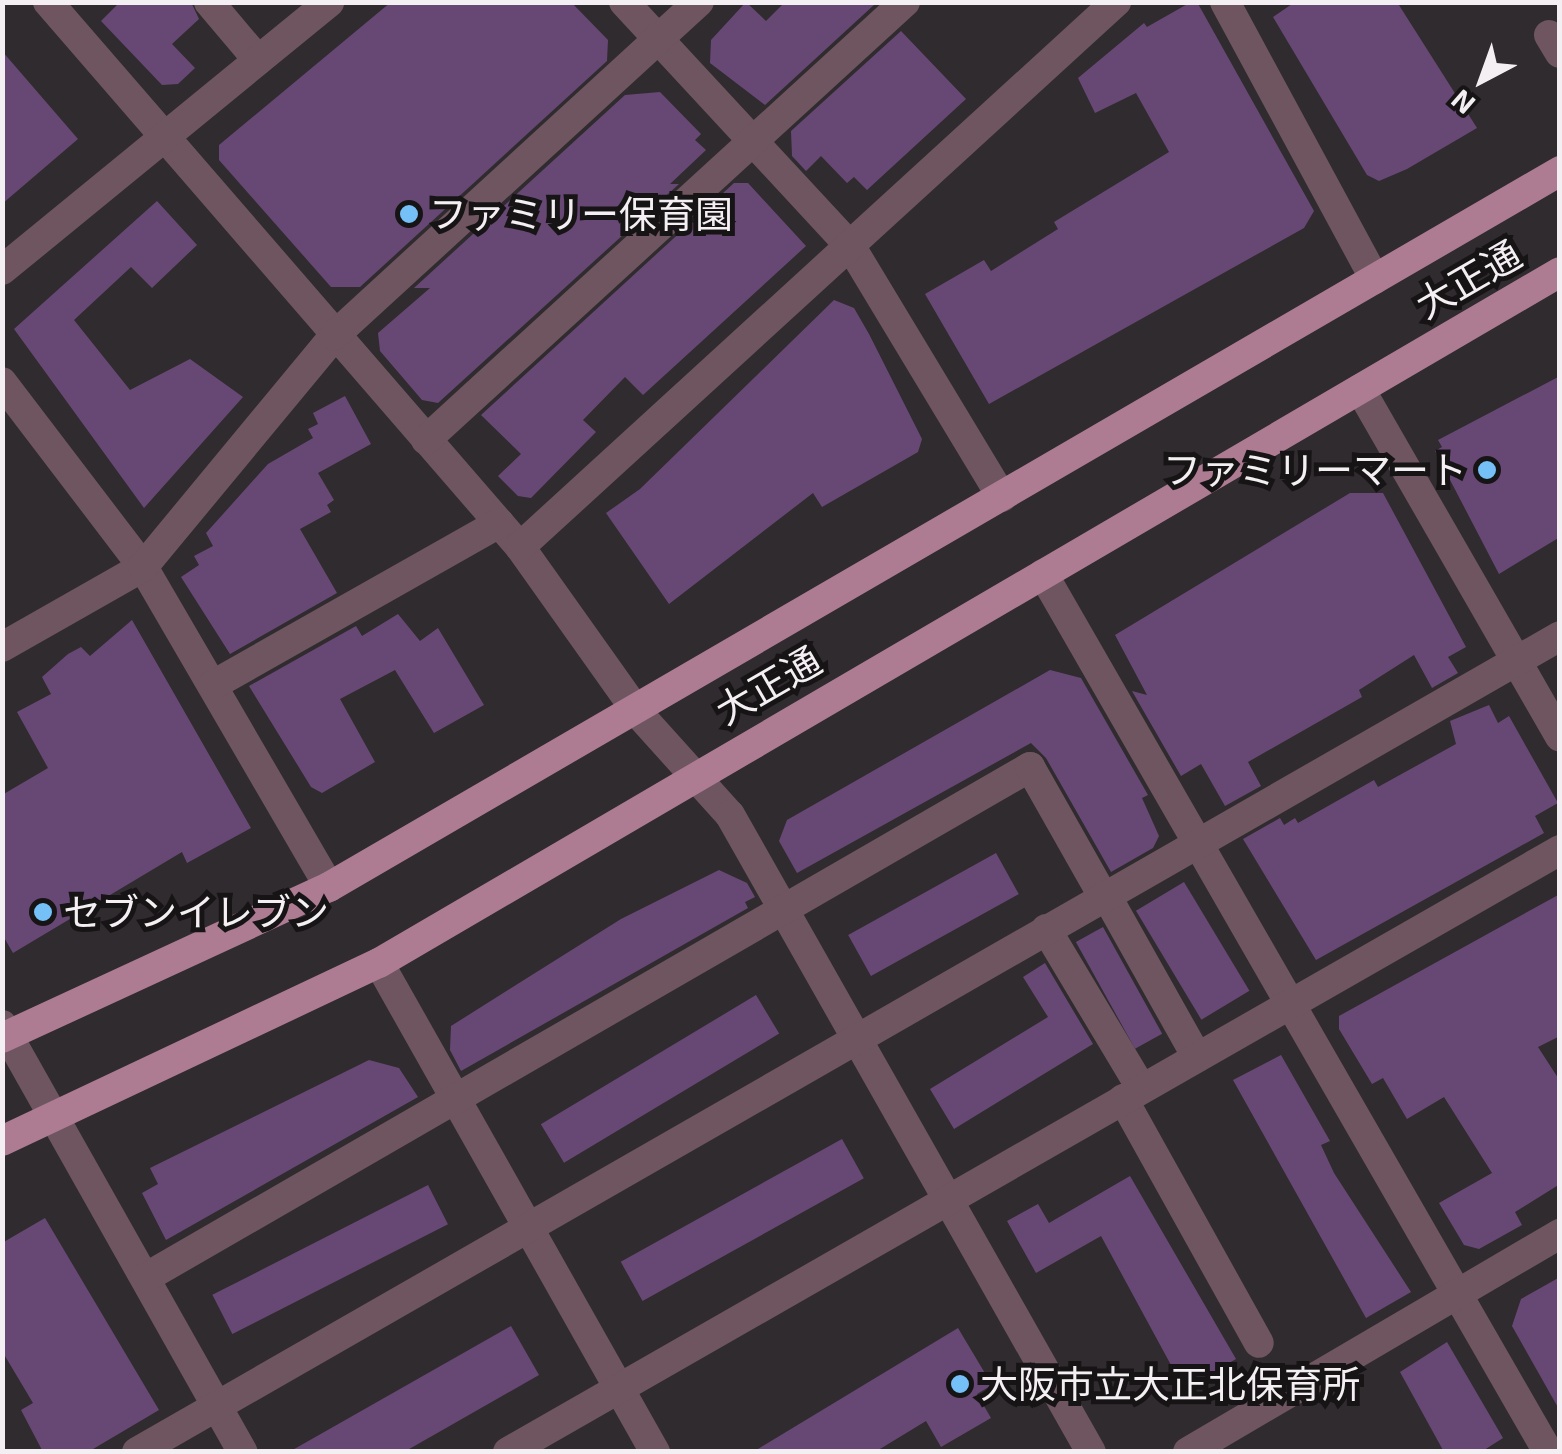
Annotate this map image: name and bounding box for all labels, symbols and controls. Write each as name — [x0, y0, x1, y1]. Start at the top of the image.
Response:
north arrow — [1432, 30, 1532, 130]
text: N — [1444, 83, 1481, 122]
place label: ファミリー保育園 — [429, 191, 733, 237]
marker: ファミリー保育園 — [398, 203, 420, 225]
street label: 大正通 — [1407, 231, 1529, 327]
place label: ファミリーマート — [1163, 447, 1467, 493]
marker: ファミリーマート — [1476, 459, 1498, 481]
street label: 大正通 — [707, 637, 829, 733]
place label: セブンイレブン — [63, 889, 329, 935]
marker: セブンイレブン — [32, 901, 54, 923]
place label: 大阪市立大正北保育所 — [980, 1361, 1360, 1407]
marker: 大阪市立大正北保育所 — [949, 1373, 971, 1395]

